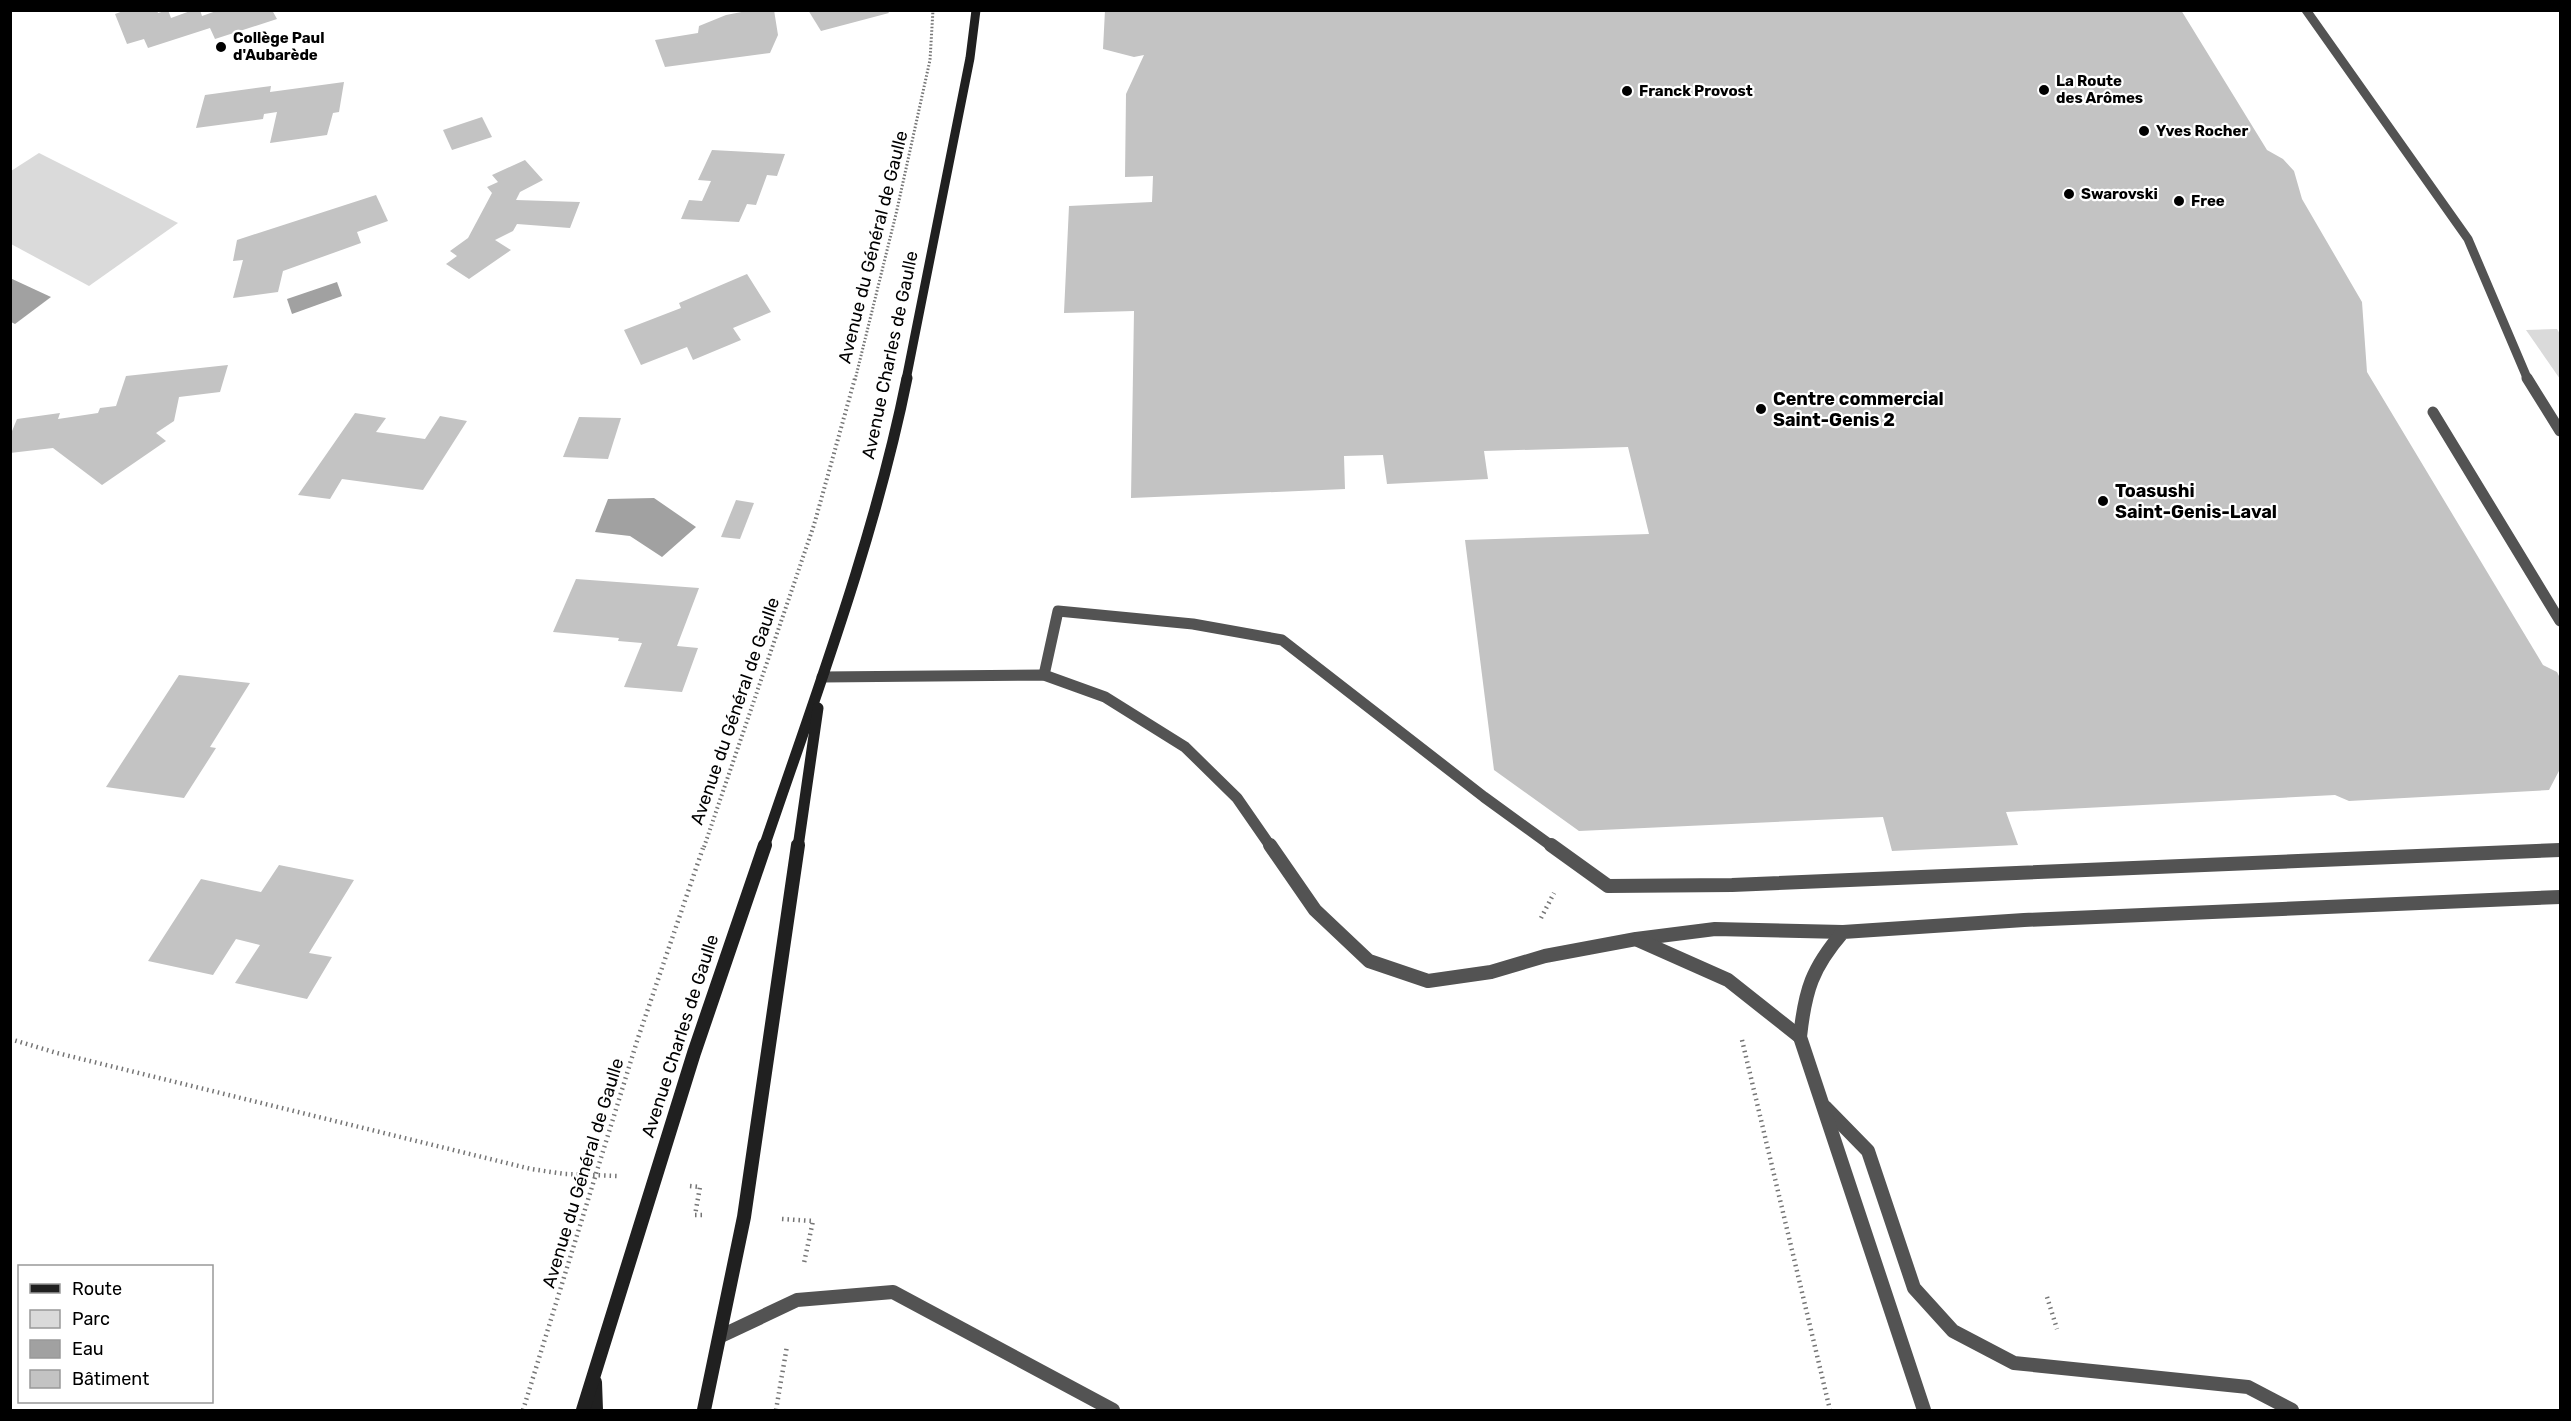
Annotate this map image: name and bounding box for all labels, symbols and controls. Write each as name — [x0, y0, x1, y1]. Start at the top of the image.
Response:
place label: Collège Paul d'Aubarède — [233, 29, 325, 64]
marker: Collège Paul d'Aubarède — [214, 40, 228, 54]
place label: La Route des Arômes — [2056, 72, 2143, 107]
place label: Franck Provost — [1639, 82, 1753, 100]
marker: La Route des Arômes — [2037, 83, 2051, 97]
marker: Franck Provost — [1620, 84, 1634, 98]
place label: Yves Rocher — [2156, 122, 2248, 140]
marker: Yves Rocher — [2137, 124, 2151, 138]
street label: Avenue du Général de Gaulle — [833, 128, 913, 366]
place label: Swarovski — [2081, 185, 2158, 203]
marker: Swarovski — [2062, 187, 2076, 201]
place label: Free — [2191, 192, 2225, 210]
marker: Free — [2172, 194, 2186, 208]
street label: Avenue Charles de Gaulle — [857, 249, 923, 461]
place label: Centre commercial Saint-Genis 2 — [1773, 388, 1944, 431]
marker: Centre commercial Saint-Genis 2 — [1754, 402, 1768, 416]
place label: Toasushi Saint-Genis-Laval — [2115, 480, 2277, 523]
marker: Toasushi Saint-Genis-Laval — [2096, 494, 2110, 508]
street label: Avenue du Général de Gaulle — [686, 594, 784, 828]
street label: Avenue Charles de Gaulle — [637, 932, 723, 1140]
street label: Avenue du Général de Gaulle — [538, 1055, 628, 1291]
legend — [18, 1265, 213, 1403]
text: Route — [72, 1278, 122, 1300]
text: Parc — [72, 1308, 110, 1330]
text: Eau — [72, 1338, 104, 1360]
text: Bâtiment — [72, 1368, 149, 1390]

